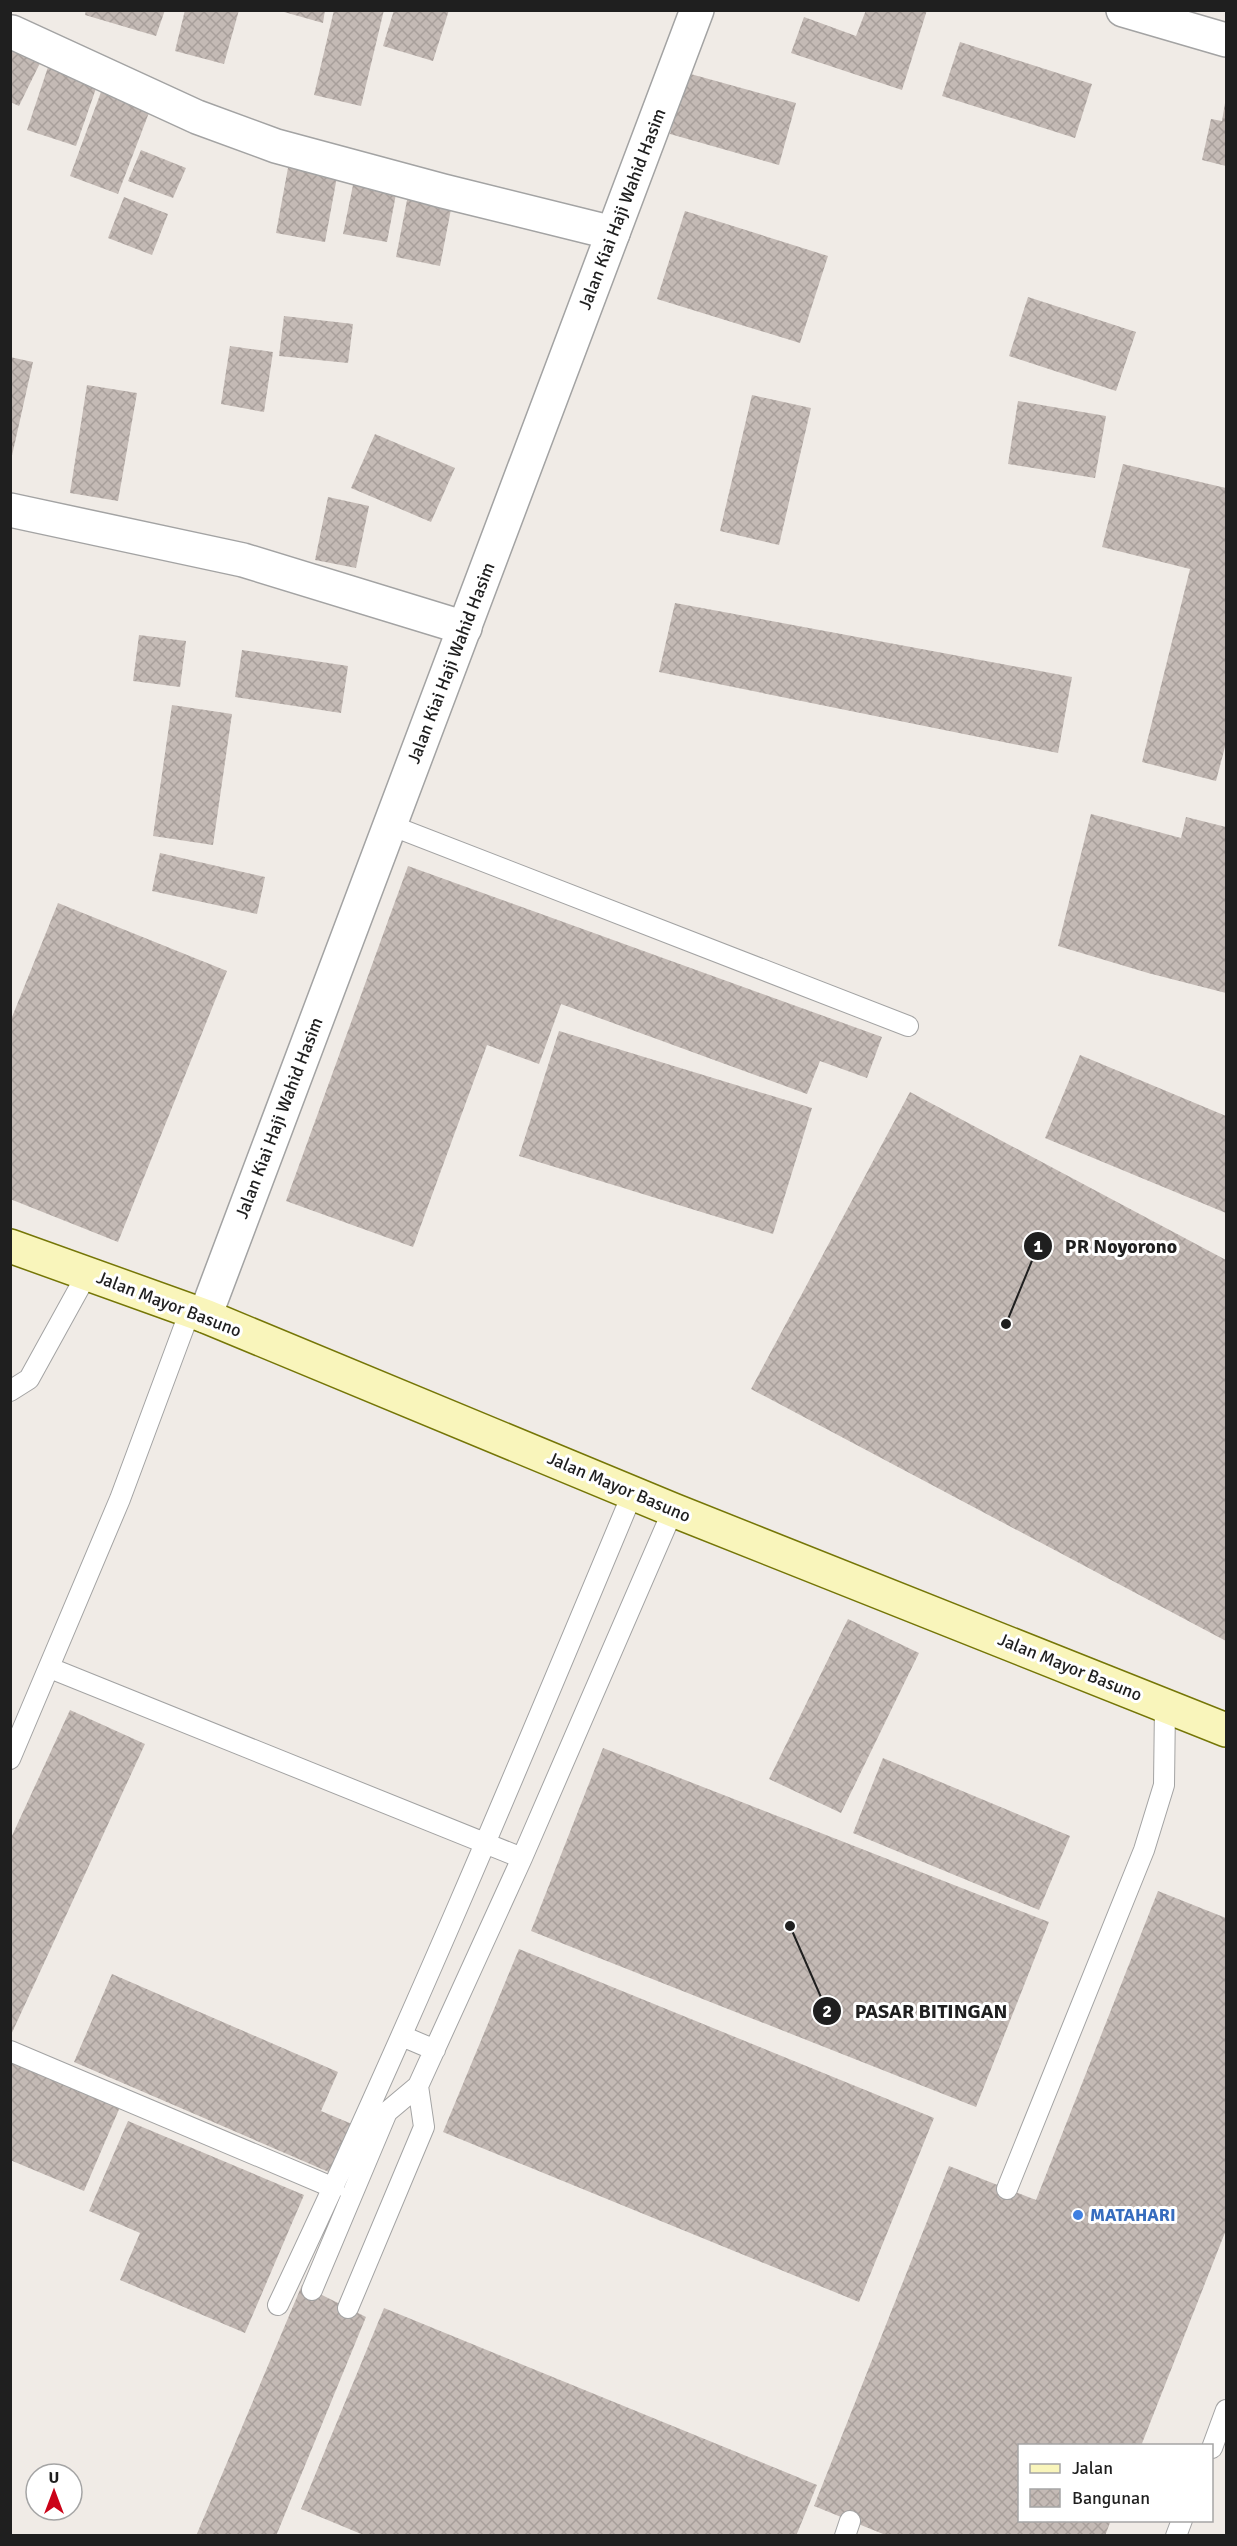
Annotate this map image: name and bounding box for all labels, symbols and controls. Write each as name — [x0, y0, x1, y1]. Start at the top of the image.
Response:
street label: Jalan Kiai Haji Wahid Hasim — [573, 105, 671, 313]
street label: Jalan Kiai Haji Wahid Hasim — [402, 559, 500, 767]
street label: Jalan Kiai Haji Wahid Hasim — [230, 1014, 328, 1222]
callout: PR Noyorono — [1023, 1227, 1190, 1265]
text: PR Noyorono — [1065, 1234, 1177, 1259]
text: 1 — [1033, 1235, 1043, 1257]
street label: Jalan Mayor Basuno — [93, 1266, 245, 1342]
street label: Jalan Mayor Basuno — [544, 1447, 694, 1527]
street label: Jalan Mayor Basuno — [995, 1628, 1145, 1706]
callout: PASAR BITINGAN — [812, 1992, 1019, 2030]
text: PASAR BITINGAN — [855, 1999, 1007, 2024]
text: 2 — [822, 2000, 832, 2022]
place label: MATAHARI — [1090, 2204, 1176, 2226]
marker: MATAHARI — [1071, 2208, 1085, 2222]
legend — [1018, 2444, 1213, 2522]
text: Jalan — [1072, 2457, 1113, 2479]
north arrow — [24, 2462, 84, 2522]
text: U — [49, 2468, 59, 2488]
text: Bangunan — [1072, 2487, 1150, 2509]

